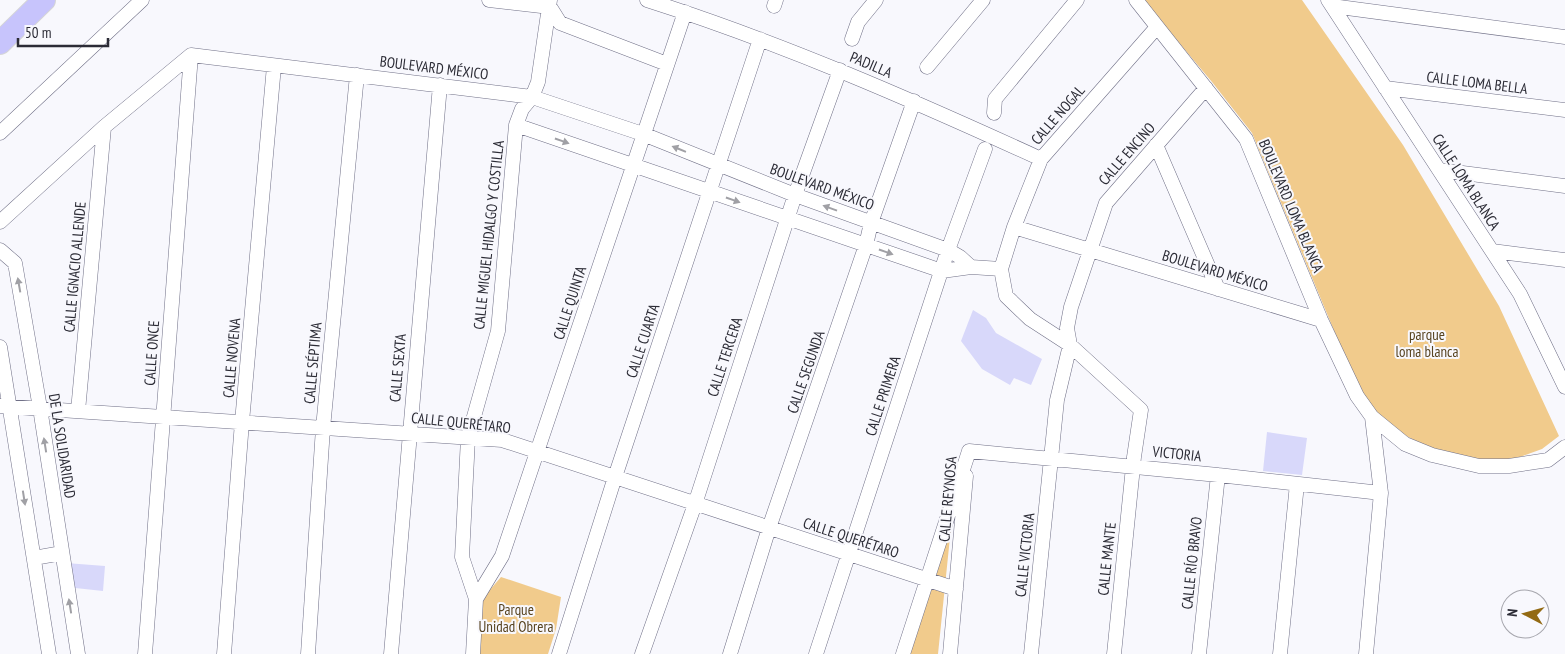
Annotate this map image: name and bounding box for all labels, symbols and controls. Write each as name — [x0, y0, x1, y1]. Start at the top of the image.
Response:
scale bar — [18, 15, 108, 47]
text: 50 m — [25, 23, 51, 42]
street label: PADILLA — [847, 47, 896, 82]
street label: BOULEVARD MÉXICO — [379, 51, 489, 84]
street label: CALLE LOMA BELLA — [1425, 67, 1530, 98]
street label: CALLE NOGAL — [1027, 80, 1089, 148]
street label: CALLE ENCINO — [1094, 118, 1159, 189]
street label: CALLE LOMA BLANCA — [1428, 130, 1505, 234]
street label: BOULEVARD LOMA BLANCA — [1255, 136, 1328, 276]
one-way arrow — [555, 138, 570, 145]
street label: CALLE MIGUEL HIDALGO Y COSTILLA — [469, 139, 508, 330]
one-way arrow — [672, 144, 686, 152]
street label: BOULEVARD MÉXICO — [768, 159, 877, 214]
one-way arrow — [725, 197, 740, 204]
street label: CALLE IGNACIO ALLENDE — [59, 201, 90, 333]
one-way arrow — [822, 204, 837, 212]
street label: BOULEVARD MÉXICO — [1160, 245, 1270, 296]
one-way arrow — [879, 249, 894, 256]
street label: CALLE QUINTA — [549, 263, 591, 342]
one-way arrow — [14, 277, 22, 293]
street label: CALLE CUARTA — [622, 300, 664, 380]
street label: CALLE TERCERA — [703, 314, 747, 399]
street label: CALLE NOVENA — [219, 316, 245, 399]
street label: CALLE ONCE — [140, 320, 163, 386]
street label: CALLE SÉPTIMA — [299, 320, 326, 405]
park label: parque loma blanca — [1396, 325, 1458, 361]
street label: CALLE SEGUNDA — [782, 327, 829, 416]
street label: CALLE SEXTA — [385, 332, 410, 403]
street label: CALLE PRIMERA — [861, 353, 905, 438]
street label: DE LA SOLIDARIDAD — [45, 392, 80, 500]
street label: CALLE QUERÉTARO — [410, 408, 512, 437]
one-way arrow — [41, 437, 49, 453]
street label: VICTORIA — [1151, 441, 1203, 466]
street label: CALLE REYNOSA — [934, 454, 961, 543]
one-way arrow — [21, 491, 29, 507]
street label: CALLE VICTORIA — [1011, 511, 1038, 598]
street label: CALLE QUERÉTARO — [801, 513, 902, 562]
street label: CALLE RÍO BRAVO — [1177, 516, 1206, 610]
street label: CALLE MANTE — [1093, 521, 1120, 596]
north arrow — [1500, 589, 1550, 639]
one-way arrow — [66, 598, 74, 614]
park label: Parque Unidad Obrera — [479, 600, 554, 636]
text: N — [1503, 608, 1521, 617]

